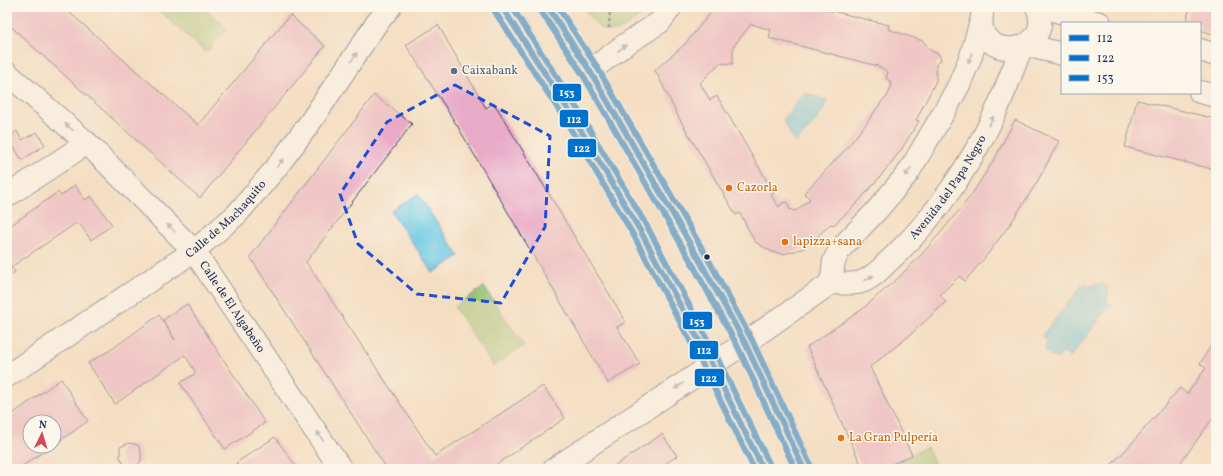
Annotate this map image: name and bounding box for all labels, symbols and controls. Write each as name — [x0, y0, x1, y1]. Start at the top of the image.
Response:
legend — [1061, 22, 1201, 94]
text: 112 — [1097, 31, 1113, 47]
one-way arrow — [616, 44, 627, 52]
one-way arrow — [350, 51, 358, 62]
text: 122 — [1097, 51, 1115, 67]
one-way arrow — [966, 52, 972, 64]
place label: Caixabank — [462, 63, 518, 79]
marker: Caixabank — [449, 66, 459, 76]
text: 153 — [1097, 71, 1114, 87]
line badge: 153 — [552, 83, 582, 102]
text: 153 — [559, 86, 575, 101]
line badge: 112 — [559, 109, 589, 128]
text: 112 — [567, 113, 582, 128]
one-way arrow — [987, 116, 994, 127]
one-way arrow — [63, 123, 74, 132]
street label: Avenida del Papa Negro — [906, 132, 990, 243]
line badge: 122 — [567, 138, 597, 158]
text: 122 — [574, 142, 590, 157]
one-way arrow — [275, 158, 284, 169]
one-way arrow — [904, 166, 912, 177]
street label: Calle de Machaquito — [183, 177, 270, 262]
place label: Cazorla — [737, 180, 778, 196]
marker: Cazorla — [724, 183, 734, 193]
one-way arrow — [166, 223, 176, 233]
place label: lapizza+sana — [793, 234, 862, 250]
marker: lapizza+sana — [780, 237, 790, 247]
unlabelled marker — [702, 252, 712, 262]
street label: Calle de El Algabeño — [195, 258, 268, 356]
one-way arrow — [863, 274, 875, 281]
line badge: 153 — [682, 311, 713, 330]
text: 153 — [689, 315, 705, 330]
line badge: 112 — [689, 340, 719, 360]
text: 112 — [697, 344, 712, 359]
line badge: 122 — [694, 368, 725, 387]
text: 122 — [701, 372, 717, 387]
one-way arrow — [673, 383, 685, 390]
north arrow — [22, 414, 62, 454]
text: N — [38, 418, 47, 433]
place label: La Gran Pulpería — [849, 430, 938, 446]
one-way arrow — [316, 431, 324, 442]
marker: La Gran Pulpería — [836, 433, 846, 443]

